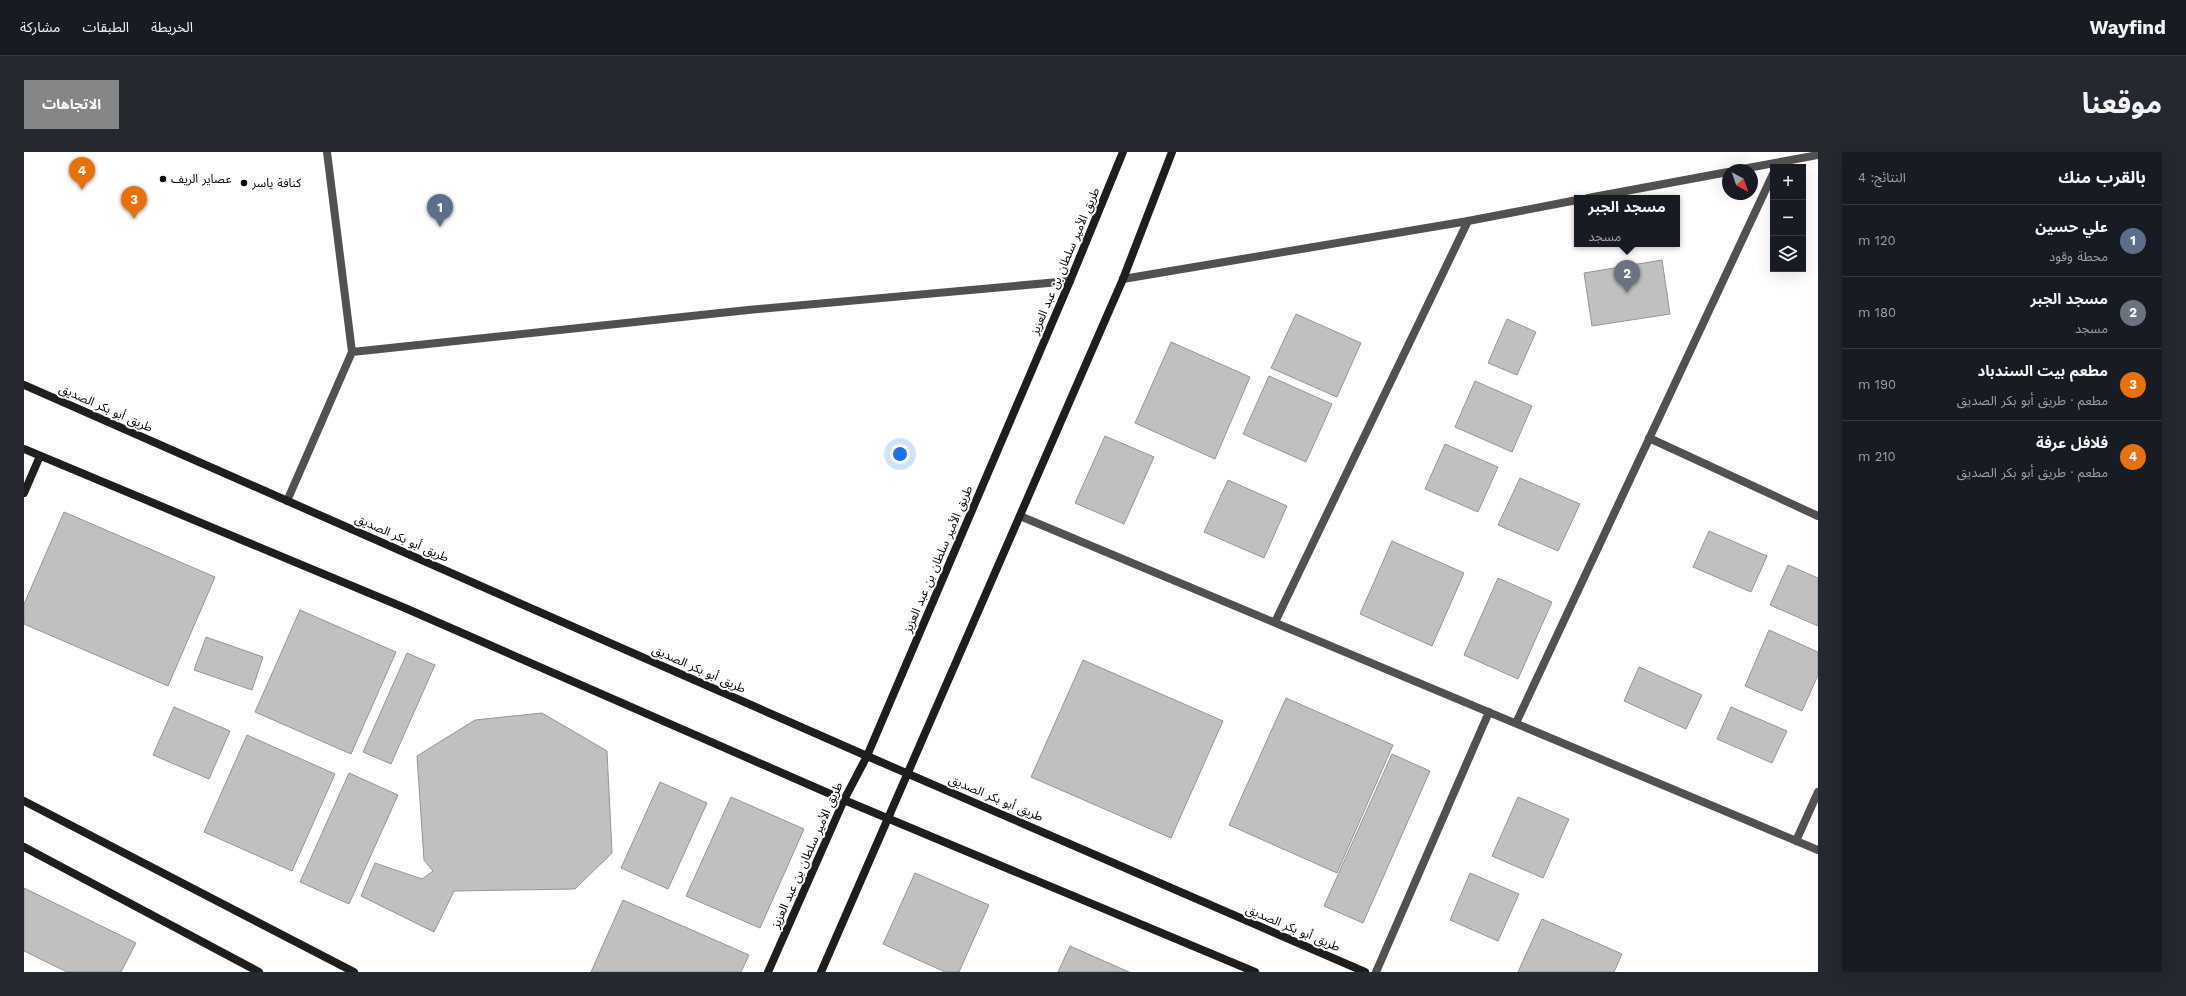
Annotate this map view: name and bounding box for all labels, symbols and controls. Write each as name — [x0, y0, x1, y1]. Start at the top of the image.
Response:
text: Wayfind — [2090, 16, 2166, 39]
text: مشاركة — [20, 19, 60, 35]
text: الطبقات — [82, 19, 129, 35]
text: الخريطة — [151, 19, 193, 35]
button: الاتجاهات — [24, 80, 119, 129]
text: موقعنا — [2082, 87, 2162, 120]
pin: 4 — [69, 157, 95, 190]
north arrow — [1722, 164, 1758, 200]
map controls — [1770, 164, 1806, 272]
button: + — [1770, 164, 1806, 200]
text: بالقرب منك — [2058, 167, 2146, 187]
text: النتائج: 4 — [1858, 170, 1906, 185]
place label: عصاير الريف — [171, 172, 231, 186]
marker: عصاير الريف — [158, 174, 168, 184]
place label: كنافة ياسر — [251, 176, 302, 190]
marker: كنافة ياسر — [239, 178, 249, 188]
street label: طريق الأمير سلطان بن عبد العزيز — [1027, 185, 1103, 338]
pin: 3 — [121, 186, 147, 219]
pin: 1 — [427, 194, 453, 227]
popup — [1574, 195, 1680, 247]
text: مسجد الجبر — [1588, 198, 1666, 216]
button: − — [1770, 200, 1806, 236]
text: علي حسين — [2035, 218, 2108, 236]
text: مسجد — [1588, 229, 1621, 244]
text: 120 m — [1858, 233, 1896, 248]
text: 1 — [2130, 233, 2136, 248]
button: layers — [1770, 236, 1806, 272]
text: محطة وقود — [2049, 249, 2108, 264]
pin: 2 — [1614, 260, 1640, 293]
text: مسجد الجبر — [2030, 290, 2108, 308]
text: 180 m — [1858, 305, 1896, 320]
text: 2 — [2129, 305, 2137, 320]
text: مسجد — [2075, 321, 2108, 336]
text: مطعم بيت السندباد — [1978, 362, 2108, 380]
text: 190 m — [1858, 377, 1896, 392]
text: 3 — [2129, 377, 2137, 392]
street label: طريق أبو بكر الصديق — [57, 381, 155, 436]
text: مطعم · طريق أبو بكر الصديق — [1957, 393, 2108, 408]
text: فلافل عرفة — [2036, 434, 2108, 452]
your location — [890, 444, 910, 464]
text: 210 m — [1858, 449, 1896, 464]
text: 4 — [2129, 449, 2137, 464]
text: مطعم · طريق أبو بكر الصديق — [1957, 465, 2108, 480]
street label: طريق الأمير سلطان بن عبد العزيز — [900, 483, 976, 636]
street label: طريق أبو بكر الصديق — [353, 511, 451, 566]
street label: طريق أبو بكر الصديق — [650, 642, 748, 697]
street label: طريق أبو بكر الصديق — [946, 771, 1045, 825]
street label: طريق الأمير سلطان بن عبد العزيز — [768, 780, 847, 932]
street label: طريق أبو بكر الصديق — [1243, 901, 1342, 955]

